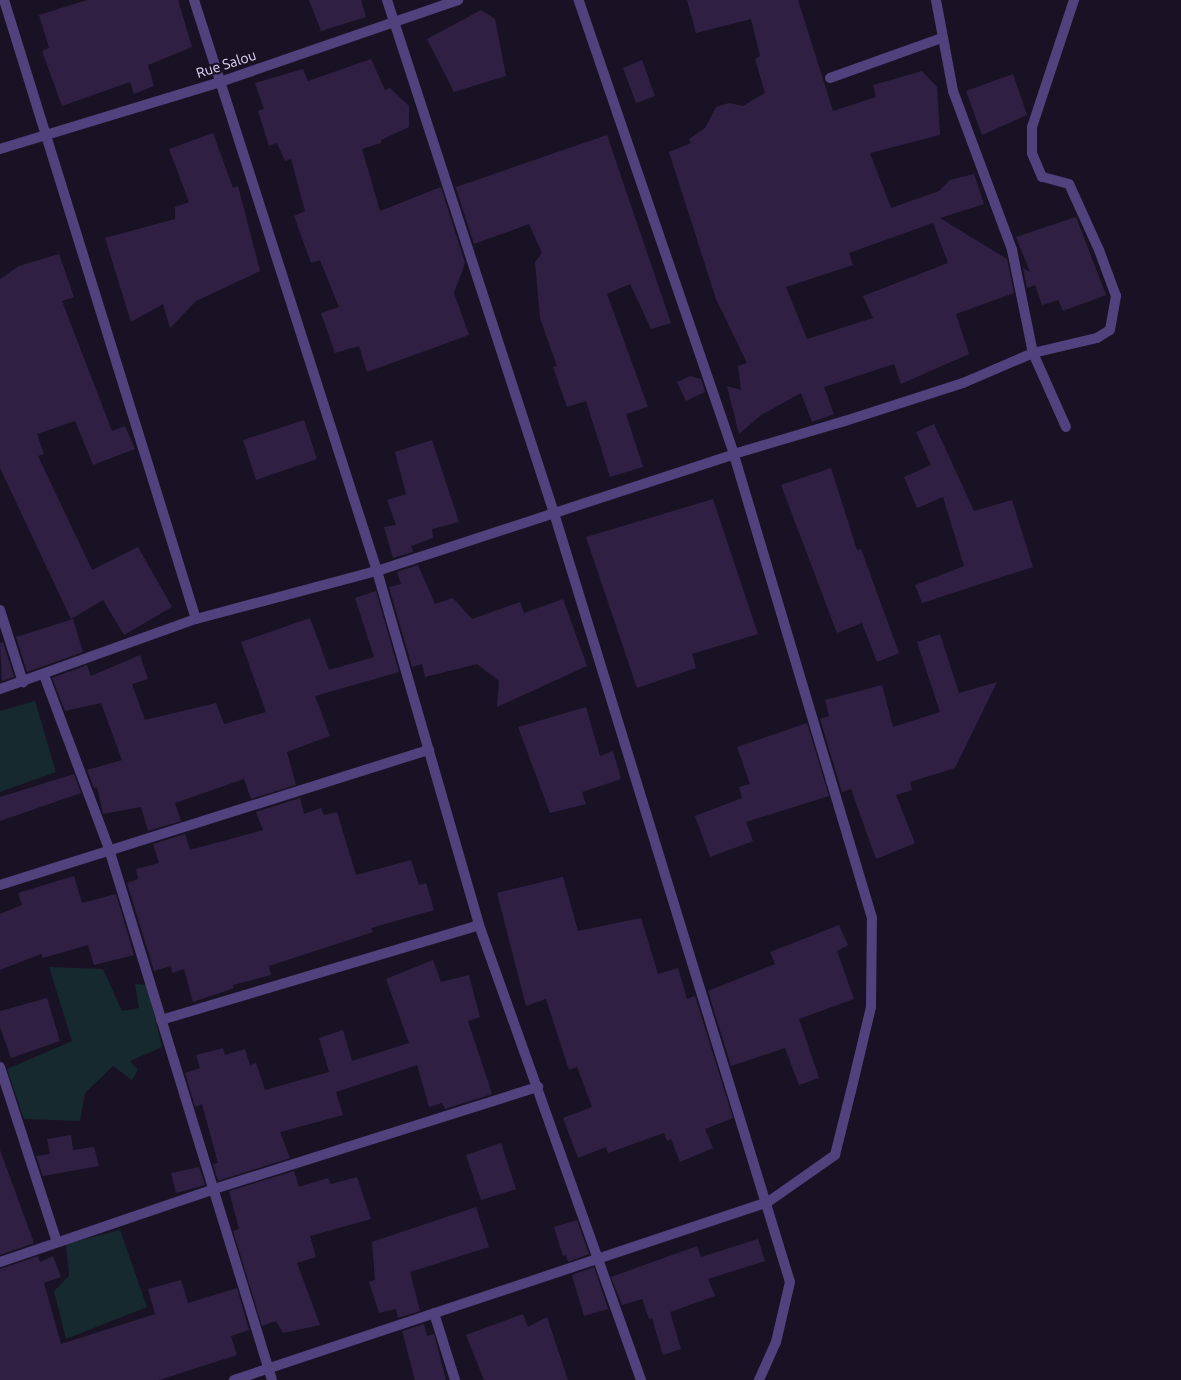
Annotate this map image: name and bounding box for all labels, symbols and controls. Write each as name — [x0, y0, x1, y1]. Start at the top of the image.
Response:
street label: Rue Salou — [194, 46, 258, 82]

